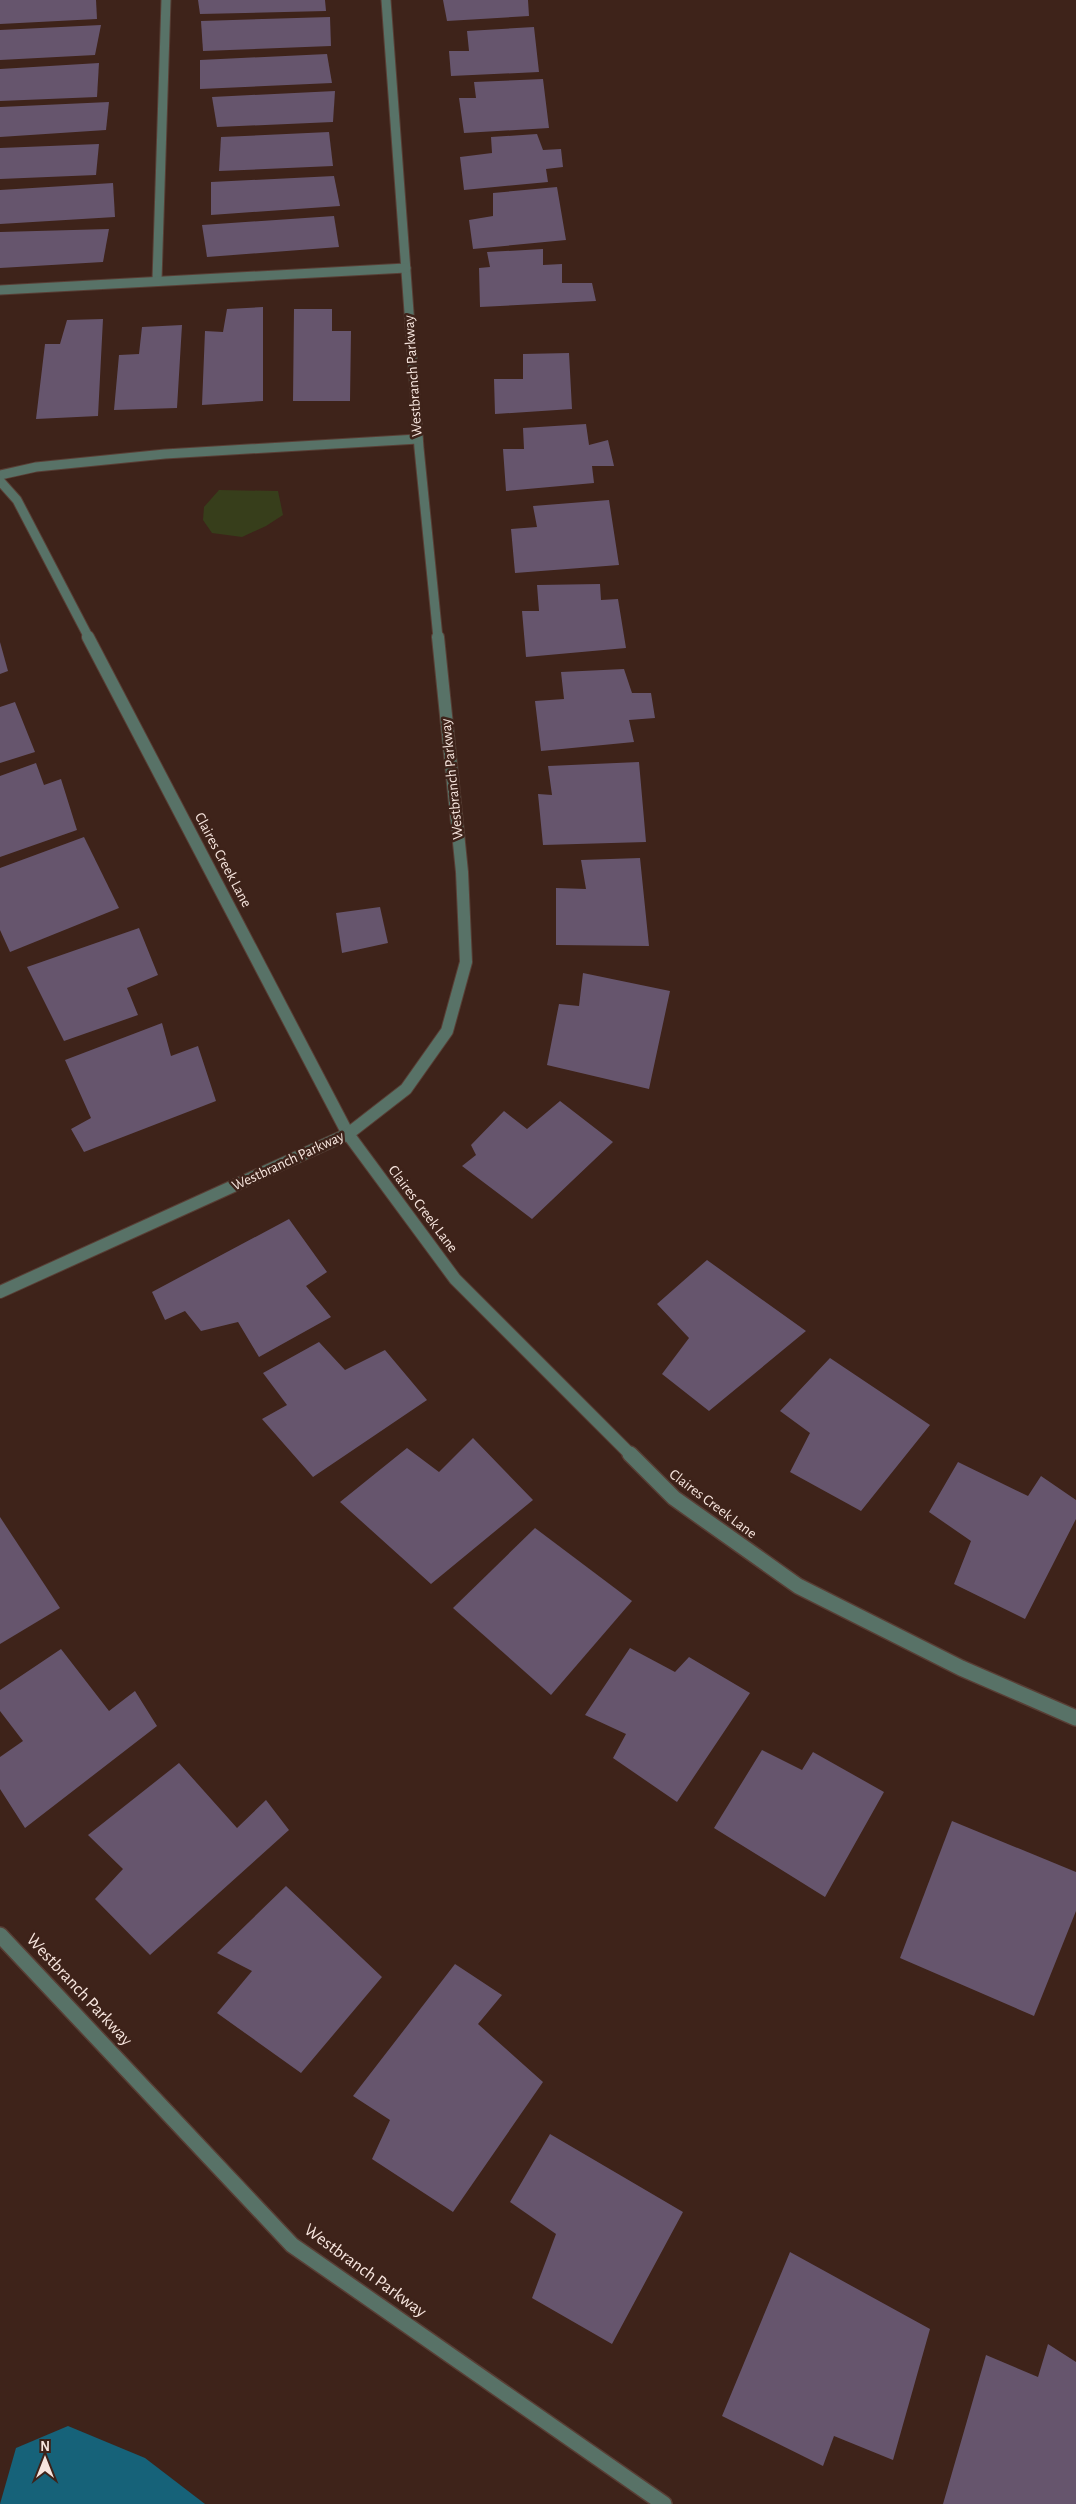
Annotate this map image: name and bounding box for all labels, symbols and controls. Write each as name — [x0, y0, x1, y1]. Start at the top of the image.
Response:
street label: Westbranch Parkway — [401, 314, 425, 437]
street label: Westbranch Parkway — [438, 717, 466, 840]
street label: Claires Creek Lane — [192, 810, 254, 910]
street label: Westbranch Parkway — [230, 1128, 347, 1194]
street label: Claires Creek Lane — [385, 1163, 461, 1255]
street label: Claires Creek Lane — [667, 1466, 759, 1542]
street label: Westbranch Parkway — [23, 1930, 136, 2050]
street label: Westbranch Parkway — [301, 2221, 430, 2321]
north arrow — [20, 2434, 70, 2484]
text: N — [40, 2440, 50, 2454]

